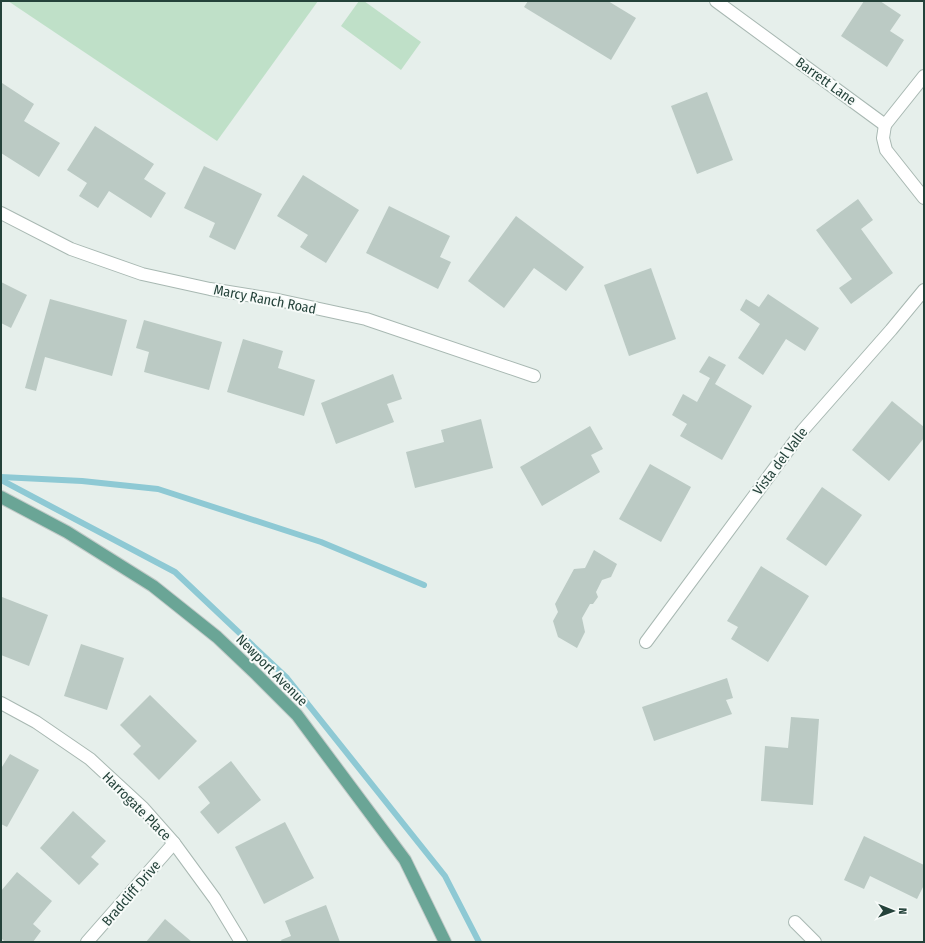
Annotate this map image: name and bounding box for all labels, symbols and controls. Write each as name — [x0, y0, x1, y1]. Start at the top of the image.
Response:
street label: Barrett Lane — [792, 54, 859, 109]
street label: Marcy Ranch Road — [212, 281, 318, 318]
street label: Vista del Valle — [749, 424, 811, 498]
street label: Newport Avenue — [232, 631, 311, 710]
street label: Harrogate Place — [99, 768, 175, 844]
street label: Bradcliff Drive — [98, 857, 164, 930]
north arrow — [873, 891, 913, 931]
text: N — [896, 908, 909, 915]

